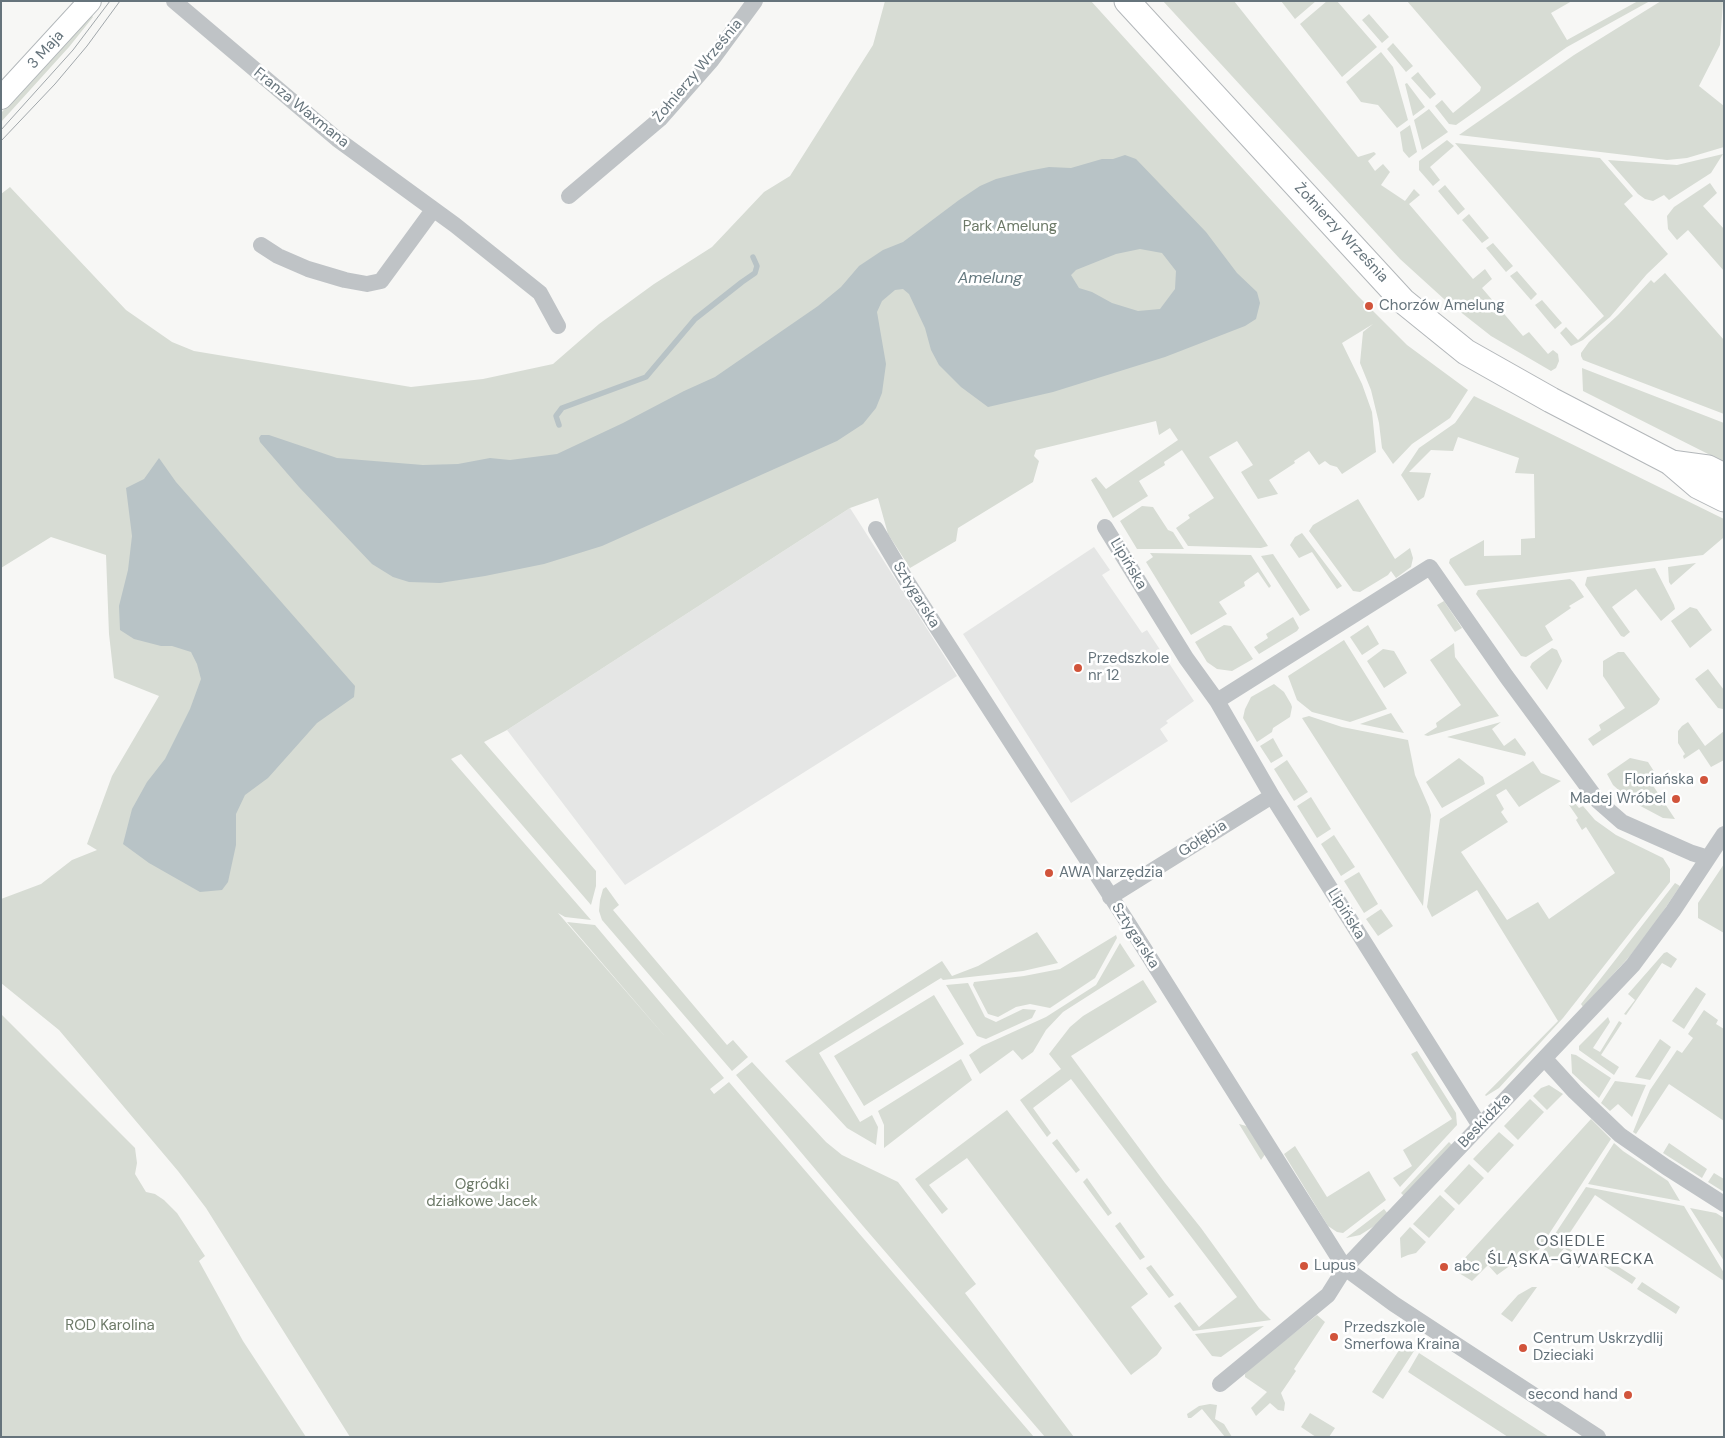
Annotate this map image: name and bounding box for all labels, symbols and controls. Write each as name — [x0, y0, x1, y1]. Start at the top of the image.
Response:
street label: Żołnierzy Września — [650, 16, 746, 126]
street label: 3 Maja — [24, 27, 68, 73]
street label: Franza Waxmana — [250, 64, 352, 152]
street label: Żołnierzy Września — [1290, 180, 1392, 286]
park label: Park Amelung — [963, 218, 1057, 236]
water label: Amelung — [958, 269, 1022, 289]
place label: Chorzów Amelung — [1379, 297, 1505, 315]
marker: Chorzów Amelung — [1363, 300, 1375, 312]
street label: Lipińska — [1106, 535, 1150, 593]
street label: Sztygarska — [889, 559, 943, 631]
place label: Przedszkole nr 12 — [1088, 650, 1169, 685]
marker: Przedszkole nr 12 — [1072, 662, 1084, 674]
place label: Floriańska — [1625, 771, 1694, 789]
marker: Floriańska — [1698, 774, 1710, 786]
place label: Madej Wróbel — [1570, 790, 1666, 808]
marker: Madej Wróbel — [1670, 793, 1682, 805]
street label: Gołębia — [1176, 817, 1230, 861]
place label: AWA Narzędzia — [1059, 864, 1163, 882]
marker: AWA Narzędzia — [1043, 867, 1055, 879]
street label: Lipińska — [1323, 885, 1369, 943]
street label: Sztygarska — [1107, 900, 1163, 972]
street label: Beskidzka — [1455, 1090, 1515, 1152]
park label: Ogródki działkowe Jacek — [426, 1176, 538, 1211]
district label: OSIEDLE ŚLĄSKA-GWARECKA — [1485, 1232, 1657, 1270]
place label: Lupus — [1314, 1257, 1356, 1275]
place label: abc — [1454, 1258, 1480, 1276]
marker: Lupus — [1298, 1260, 1310, 1272]
marker: abc — [1438, 1261, 1450, 1273]
park label: ROD Karolina — [65, 1317, 155, 1335]
place label: Przedszkole Smerfowa Kraina — [1344, 1319, 1460, 1354]
place label: Centrum Uskrzydlij Dzieciaki — [1533, 1330, 1663, 1365]
marker: Przedszkole Smerfowa Kraina — [1328, 1331, 1340, 1343]
marker: Centrum Uskrzydlij Dzieciaki — [1517, 1342, 1529, 1354]
place label: second hand — [1528, 1386, 1618, 1404]
marker: second hand — [1622, 1389, 1634, 1401]

